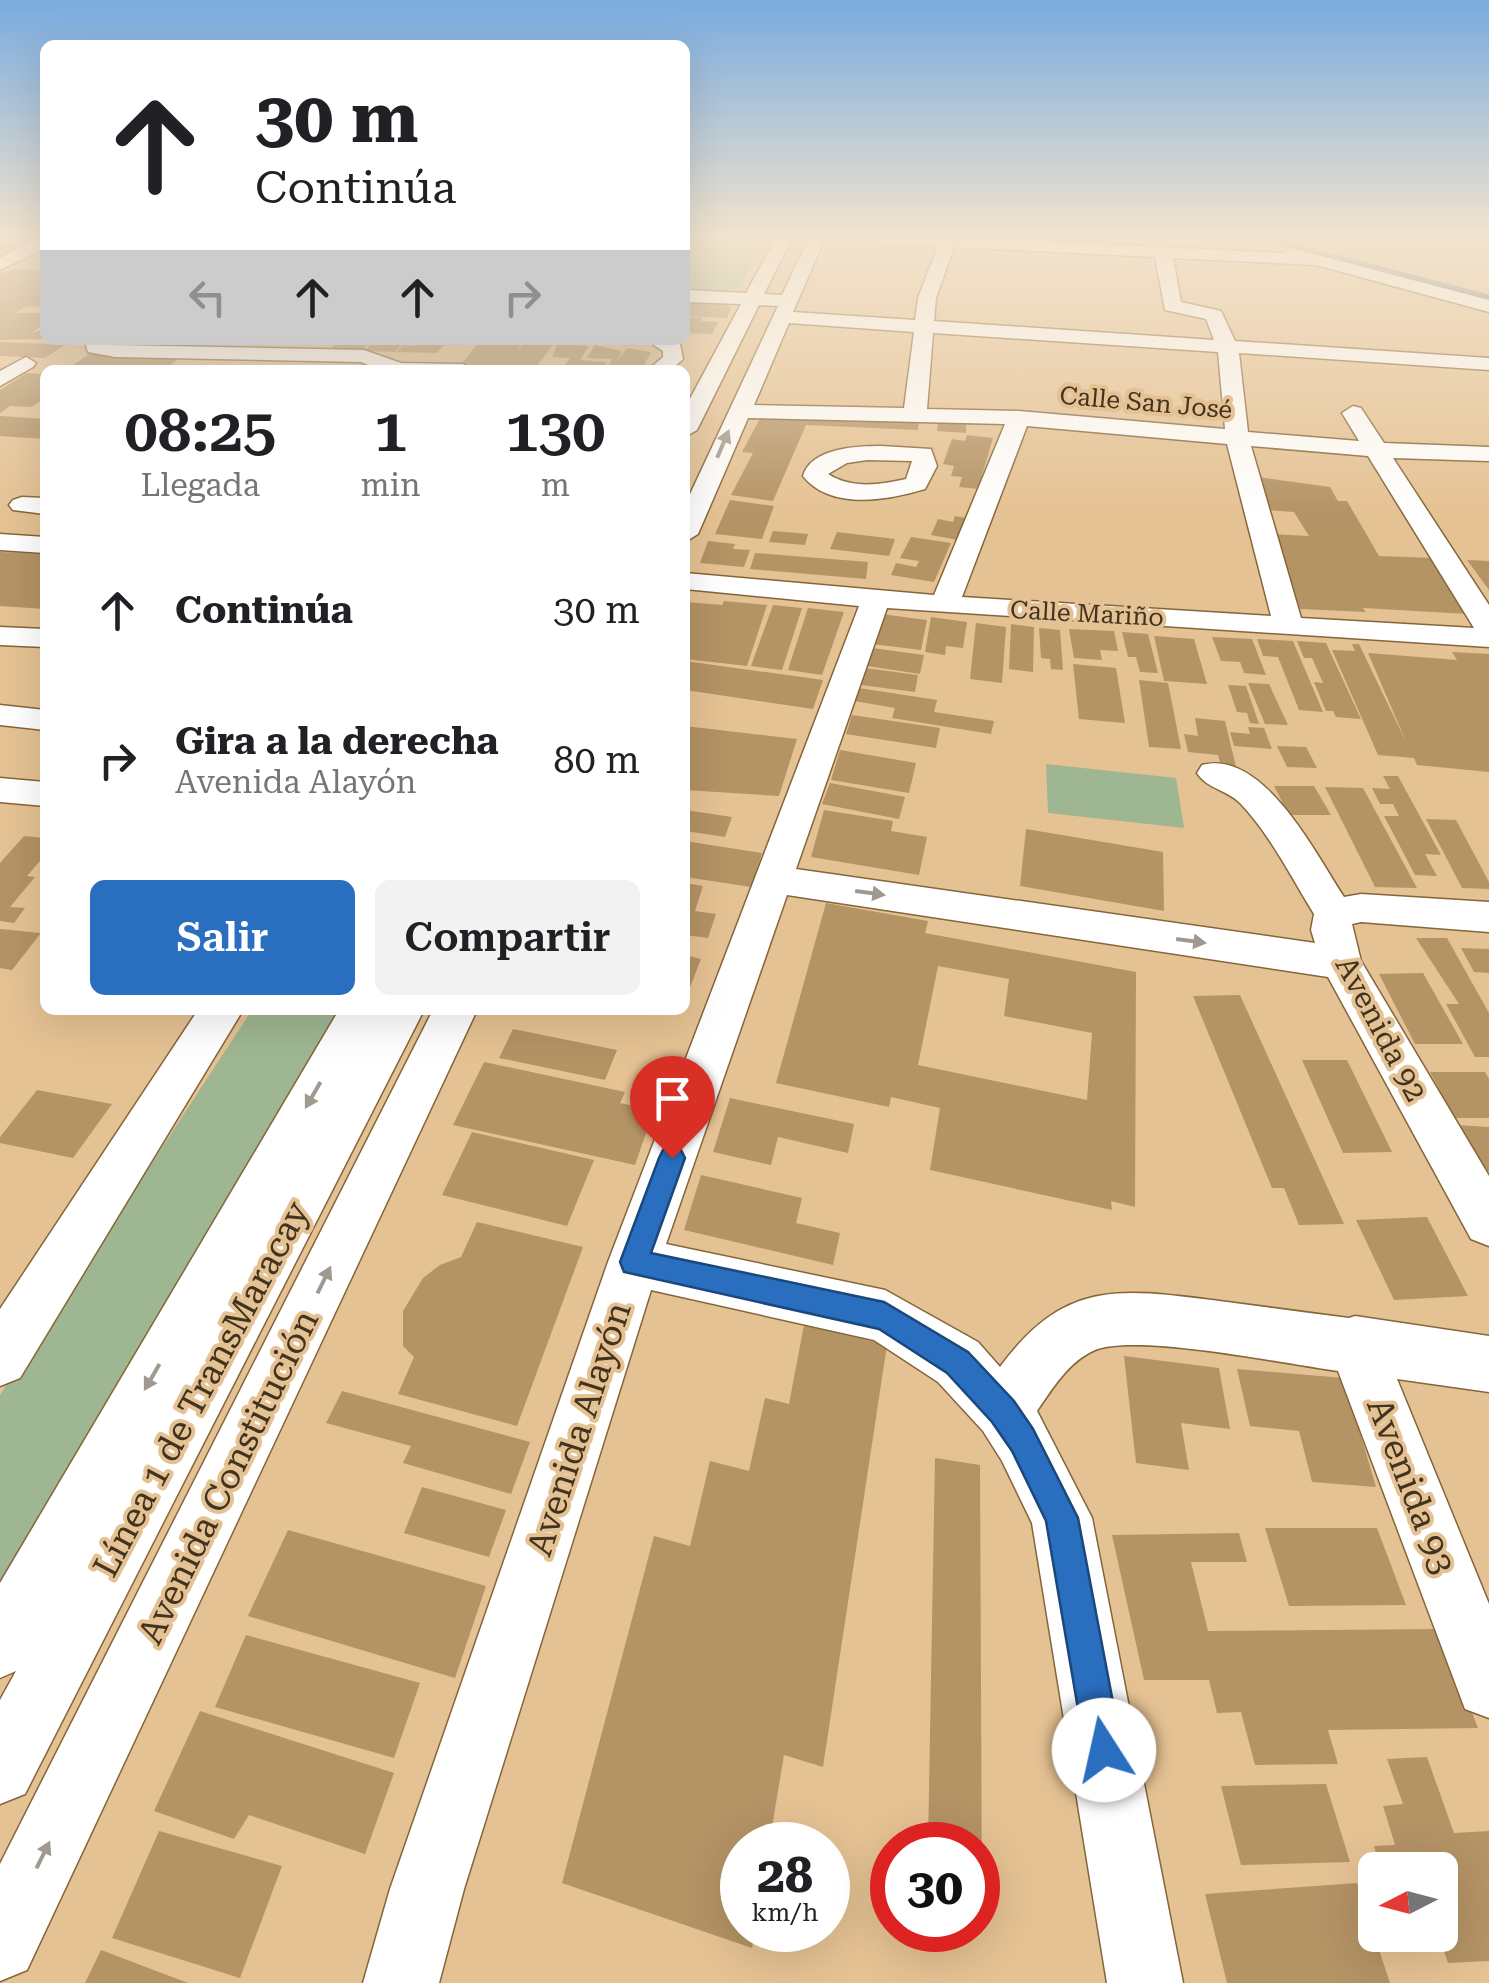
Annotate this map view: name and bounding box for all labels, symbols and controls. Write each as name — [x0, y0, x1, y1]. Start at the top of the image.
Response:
text: 30 m — [255, 77, 419, 159]
icon: ahead — [90, 80, 220, 210]
text: Continúa — [255, 161, 456, 214]
icon: left — [180, 270, 235, 325]
icon: ahead — [285, 270, 340, 325]
icon: ahead — [390, 270, 445, 325]
icon: right — [495, 270, 550, 325]
street label: Calle San José — [1058, 381, 1234, 424]
text: 08:25 — [124, 395, 276, 466]
text: 1 — [374, 395, 407, 466]
text: 130 — [505, 395, 606, 466]
one-way arrow — [715, 429, 731, 459]
text: Llegada — [140, 466, 260, 504]
text: min — [361, 466, 421, 504]
text: m — [541, 466, 570, 504]
icon: ahead — [90, 583, 145, 638]
text: Continúa — [175, 588, 353, 632]
text: 30 m — [553, 588, 640, 632]
street label: Calle Mariño — [1009, 595, 1165, 632]
text: Gira a la derecha — [175, 719, 499, 763]
icon: right — [90, 733, 145, 788]
text: 80 m — [553, 738, 640, 782]
text: Avenida Alayón — [175, 763, 417, 801]
button: Salir — [90, 880, 355, 995]
button: Compartir — [375, 880, 640, 995]
one-way arrow — [854, 885, 886, 901]
one-way arrow — [1176, 933, 1207, 949]
street label: Avenida 92 — [1329, 950, 1434, 1107]
pin — [630, 1056, 715, 1159]
icon: arrive — [645, 1071, 700, 1126]
one-way arrow — [305, 1081, 322, 1109]
street label: Línea 1 de TransMaracay — [85, 1194, 318, 1584]
one-way arrow — [315, 1266, 332, 1295]
street label: Avenida Alayón — [519, 1297, 640, 1561]
street label: Avenida Constitución — [130, 1304, 327, 1651]
one-way arrow — [144, 1363, 162, 1391]
street label: Avenida 93 — [1358, 1392, 1463, 1580]
position arrow — [1052, 1698, 1156, 1802]
speed limit sign: 30 — [870, 1822, 1000, 1952]
one-way arrow — [34, 1841, 51, 1870]
text: 28 — [757, 1846, 813, 1904]
north arrow — [1358, 1852, 1458, 1952]
map controls — [1358, 1852, 1458, 1952]
text: km/h — [752, 1898, 818, 1927]

